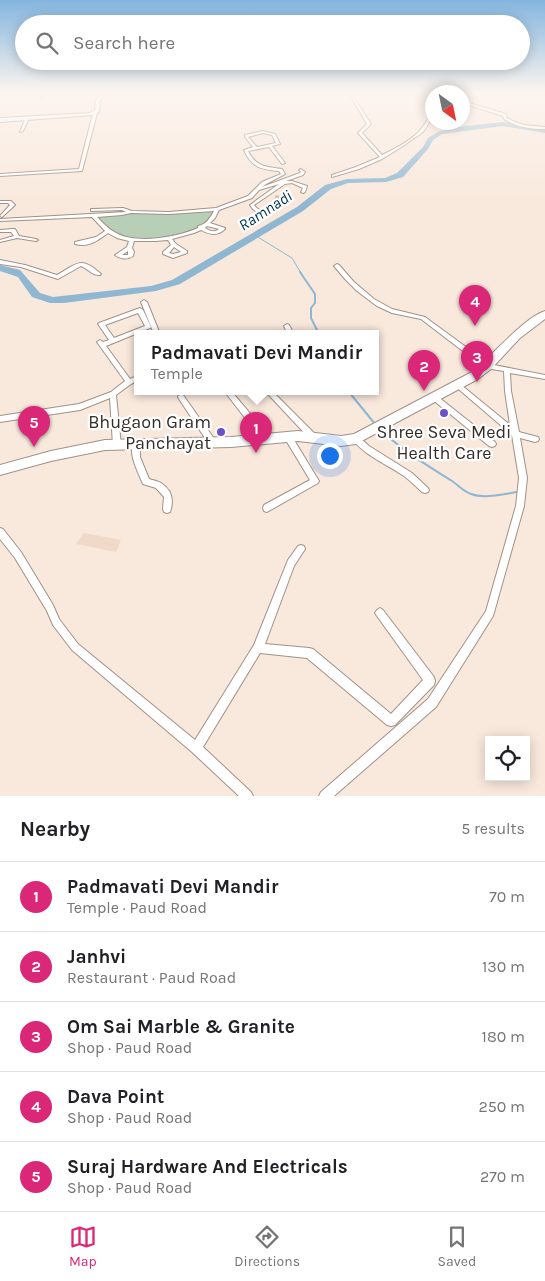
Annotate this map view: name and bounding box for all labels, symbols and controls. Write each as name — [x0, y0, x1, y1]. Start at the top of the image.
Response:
search box — [15, 15, 530, 70]
icon: search — [33, 29, 61, 57]
text: Search here — [73, 32, 175, 54]
north arrow — [425, 85, 470, 130]
water label: Ramnadi — [235, 186, 296, 235]
pin: 4 — [459, 285, 491, 326]
popup — [134, 330, 379, 395]
pin: 3 — [461, 341, 493, 382]
text: Padmavati Devi Mandir — [151, 342, 362, 364]
pin: 2 — [408, 350, 440, 391]
text: Temple — [151, 364, 203, 383]
pin: 5 — [18, 406, 50, 447]
marker: Shree Seva Medi Health Care — [438, 407, 450, 419]
place label: Bhugaon Gram Panchayat — [88, 411, 211, 454]
pin: 1 — [240, 412, 272, 453]
place label: Shree Seva Medi Health Care — [377, 421, 511, 464]
marker: Bhugaon Gram Panchayat — [215, 426, 227, 438]
your location — [317, 443, 343, 469]
map controls — [485, 736, 530, 781]
button: locate — [485, 736, 530, 781]
text: Nearby — [20, 817, 90, 841]
text: 5 results — [461, 819, 525, 838]
text: Padmavati Devi Mandir — [67, 876, 278, 898]
text: 1 — [33, 887, 39, 906]
text: 70 m — [489, 887, 525, 906]
text: Temple · Paud Road — [67, 898, 207, 917]
text: Janhvi — [67, 946, 126, 968]
text: 2 — [31, 957, 41, 976]
text: 130 m — [482, 957, 525, 976]
text: Restaurant · Paud Road — [67, 968, 236, 987]
text: Om Sai Marble & Granite — [67, 1016, 295, 1038]
text: 3 — [31, 1027, 41, 1046]
text: 180 m — [482, 1027, 525, 1046]
text: Shop · Paud Road — [67, 1038, 192, 1057]
text: Dava Point — [67, 1086, 164, 1108]
text: 4 — [31, 1097, 41, 1116]
text: 250 m — [478, 1097, 525, 1116]
text: Shop · Paud Road — [67, 1108, 192, 1127]
text: Suraj Hardware And Electricals — [67, 1156, 348, 1178]
text: 5 — [31, 1167, 41, 1186]
text: 270 m — [480, 1167, 525, 1186]
text: Shop · Paud Road — [67, 1178, 192, 1197]
tab: Map — [69, 1223, 97, 1270]
tab: Directions — [234, 1223, 300, 1270]
tab: Saved — [438, 1223, 476, 1270]

